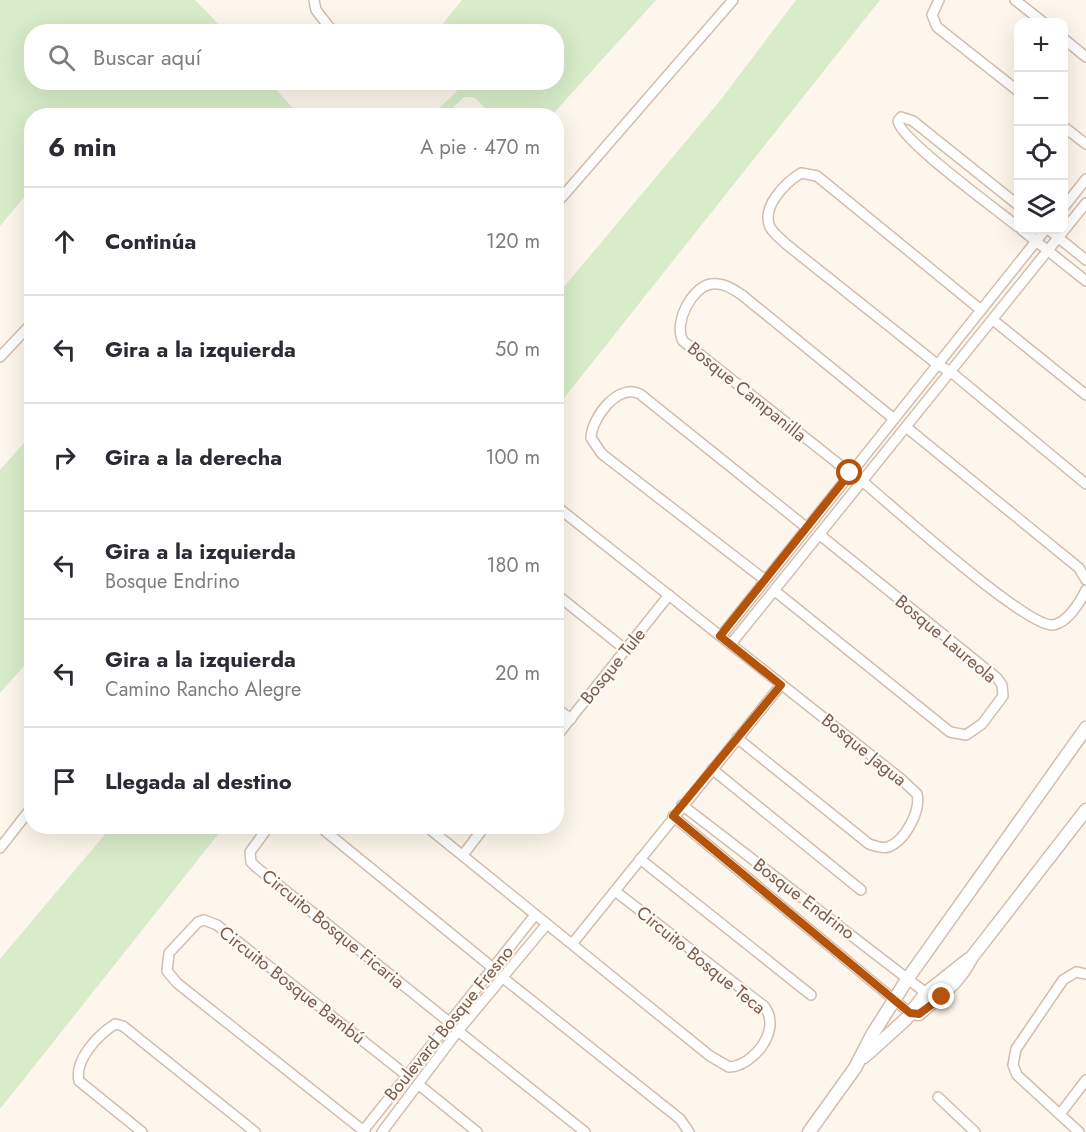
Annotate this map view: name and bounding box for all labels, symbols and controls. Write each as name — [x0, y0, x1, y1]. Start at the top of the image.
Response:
map controls — [1014, 18, 1068, 234]
button: + — [1014, 18, 1068, 72]
search box — [24, 24, 564, 90]
icon: search — [45, 41, 78, 74]
text: Buscar aquí — [93, 41, 201, 73]
button: − — [1014, 72, 1068, 126]
button: locate — [1014, 126, 1068, 180]
text: 6 min — [48, 128, 117, 166]
text: A pie · 470 m — [420, 133, 540, 162]
button: layers — [1014, 180, 1068, 234]
icon: ahead — [48, 225, 81, 258]
text: Continúa — [105, 225, 196, 257]
text: 120 m — [486, 227, 540, 256]
icon: left — [48, 333, 81, 366]
text: Gira a la izquierda — [105, 333, 296, 365]
text: 50 m — [495, 335, 540, 364]
street label: Bosque Campanilla — [682, 336, 812, 448]
icon: right — [48, 441, 81, 474]
text: Gira a la derecha — [105, 441, 282, 473]
text: 100 m — [485, 443, 540, 472]
route start — [836, 459, 862, 485]
text: Gira a la izquierda — [105, 535, 296, 567]
icon: left — [48, 549, 81, 582]
text: 180 m — [486, 551, 540, 580]
text: Bosque Endrino — [105, 567, 240, 596]
street label: Bosque Laureola — [890, 589, 1002, 689]
street label: Bosque Tule — [574, 622, 652, 710]
text: Gira a la izquierda — [105, 643, 296, 675]
icon: left — [48, 657, 81, 690]
text: 20 m — [495, 659, 540, 688]
text: Camino Rancho Alegre — [105, 675, 301, 704]
street label: Bosque Jagua — [816, 708, 912, 792]
icon: arrive — [48, 765, 81, 798]
text: Llegada al destino — [105, 765, 292, 797]
street label: Bosque Endrino — [748, 852, 860, 946]
street label: Circuito Bosque Ficaria — [256, 863, 410, 995]
street label: Circuito Bosque Teca — [631, 900, 771, 1020]
street label: Circuito Bosque Bambú — [213, 920, 371, 1050]
street label: Boulevard Bosque Fresno — [378, 940, 520, 1106]
route end — [928, 983, 954, 1009]

